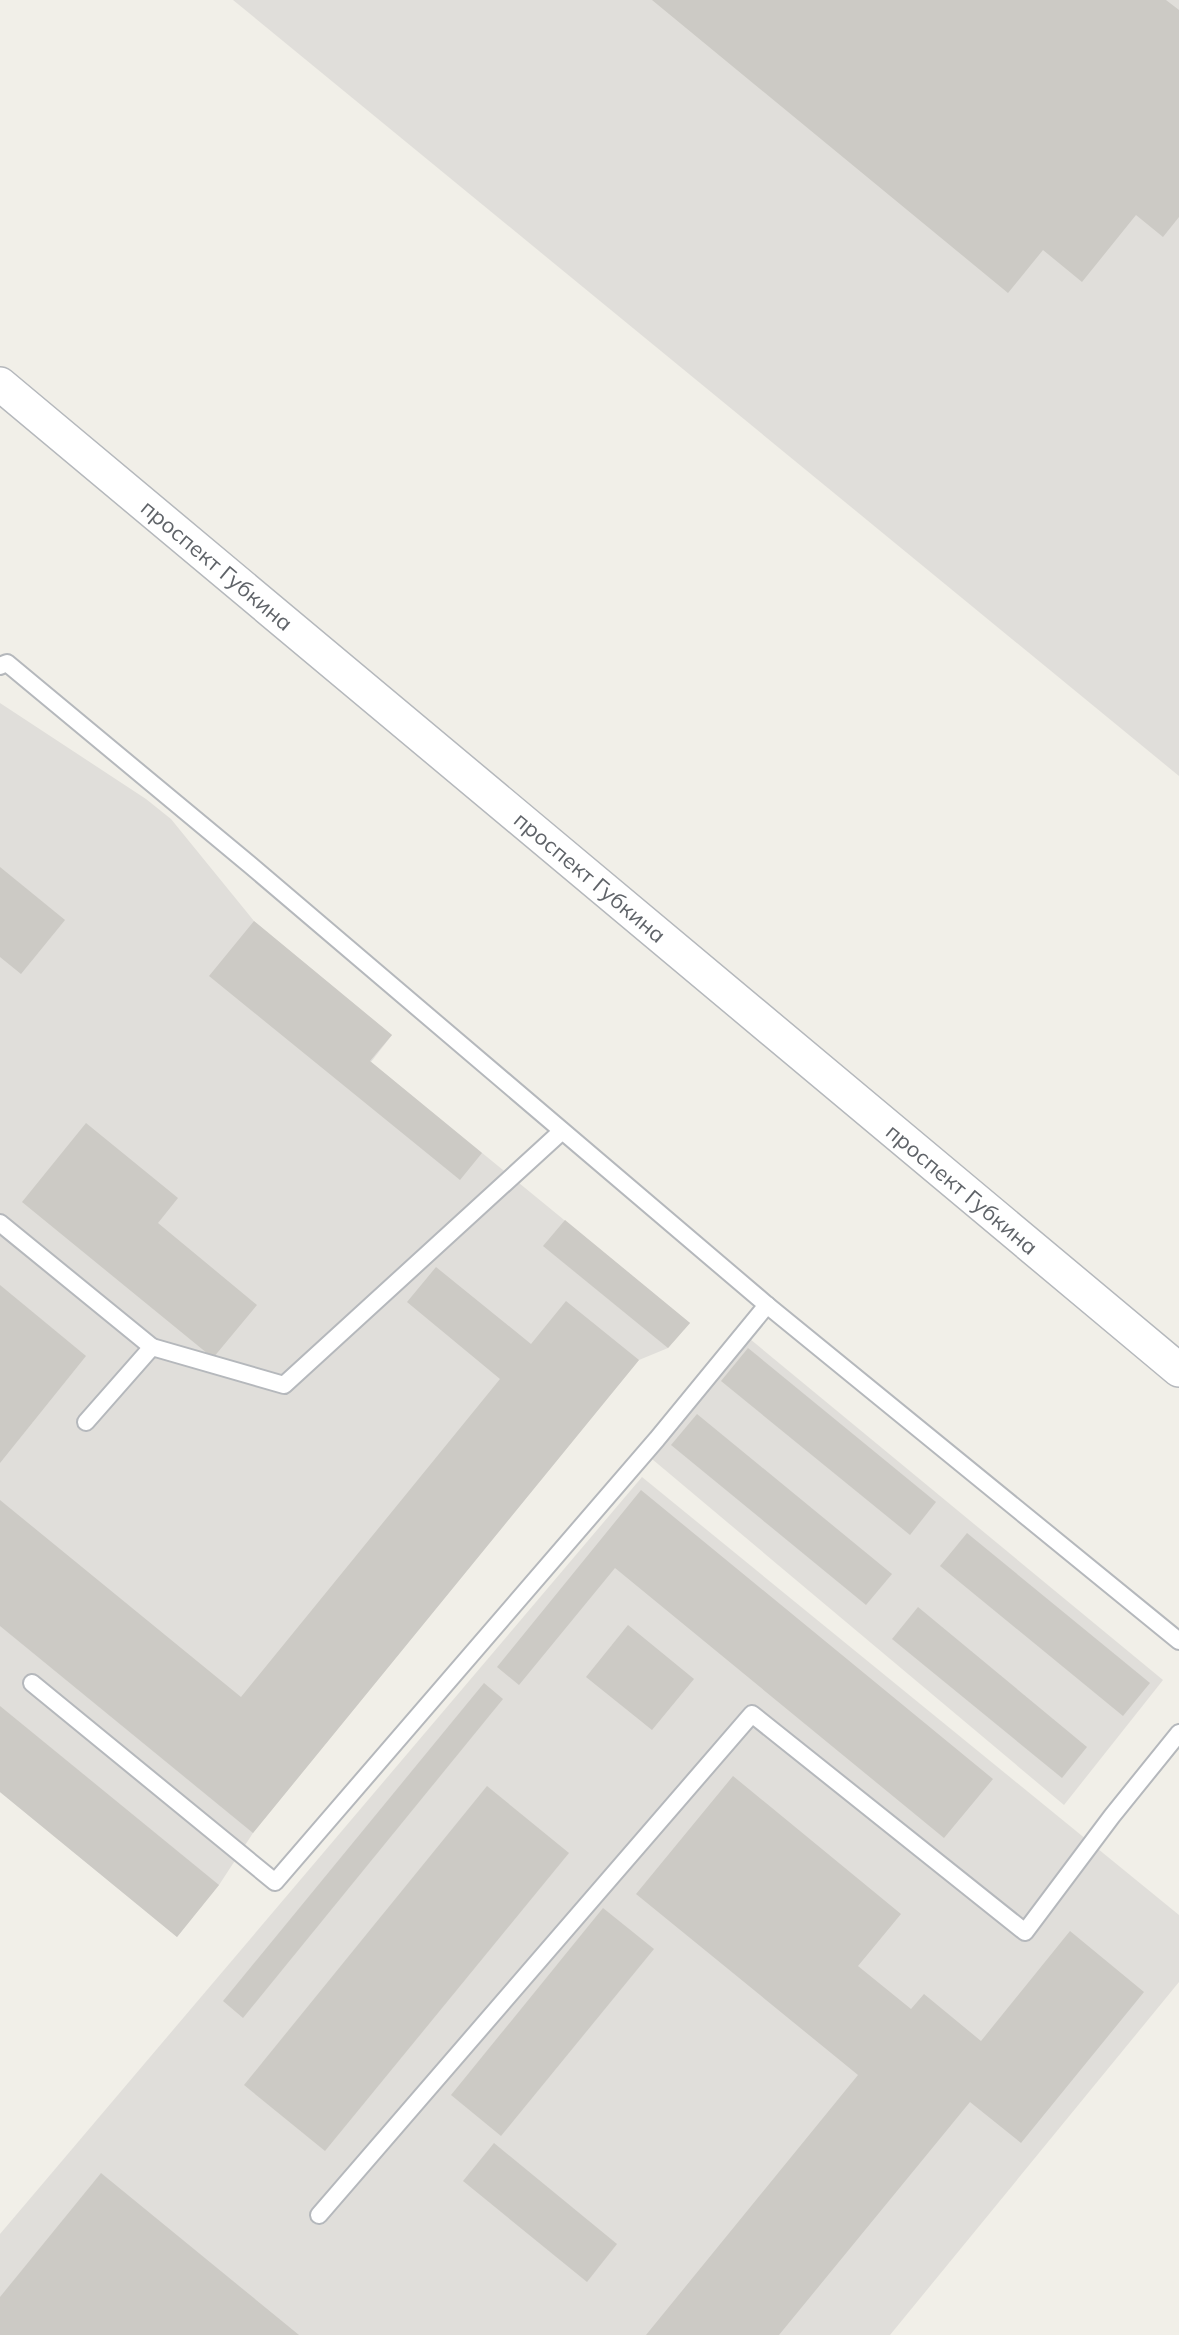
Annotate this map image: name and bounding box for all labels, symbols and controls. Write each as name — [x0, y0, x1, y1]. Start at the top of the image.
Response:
street label: проспект Губкина — [135, 493, 299, 637]
street label: проспект Губкина — [508, 805, 672, 949]
street label: проспект Губкина — [880, 1117, 1044, 1261]

